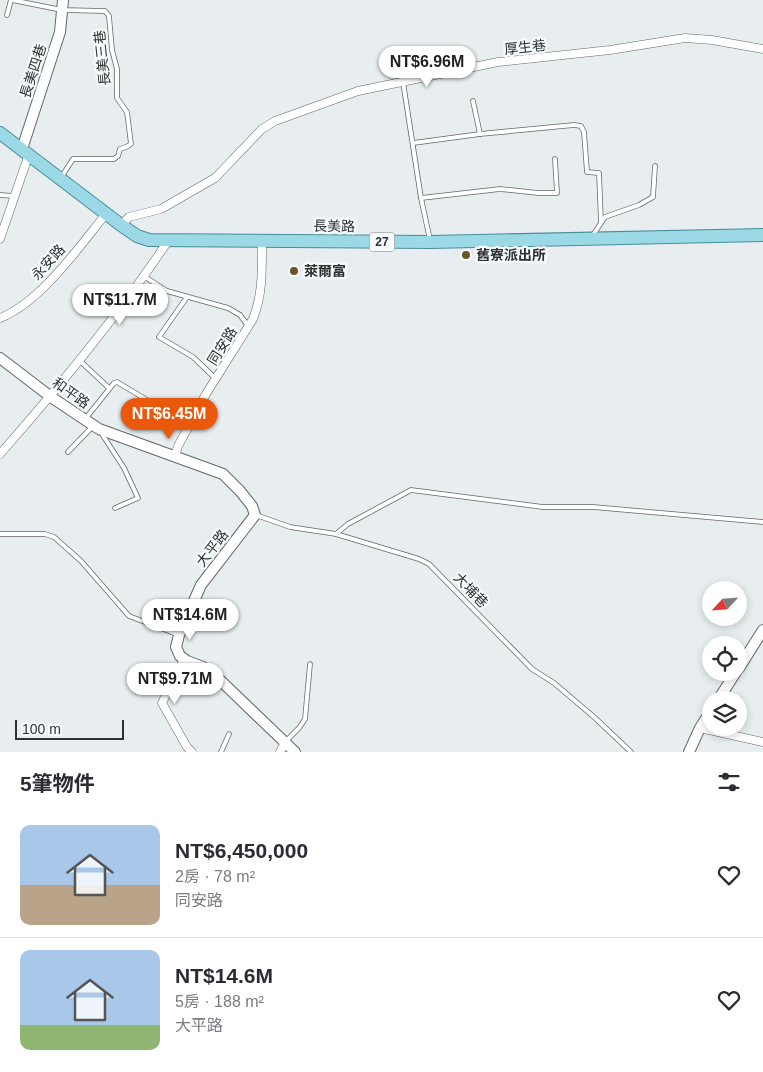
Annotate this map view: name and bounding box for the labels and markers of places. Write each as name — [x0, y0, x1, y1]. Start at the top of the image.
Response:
pin: NT$6.96M — [375, 46, 479, 88]
place label: 舊寮派出所 — [476, 247, 546, 263]
marker: 舊寮派出所 — [460, 249, 472, 261]
place label: 萊爾富 — [304, 263, 346, 279]
marker: 萊爾富 — [288, 265, 300, 277]
pin: NT$11.7M — [68, 284, 172, 326]
pin: NT$6.45M — [117, 398, 221, 440]
pin: NT$14.6M — [138, 598, 242, 641]
pin: NT$9.71M — [123, 662, 227, 705]

